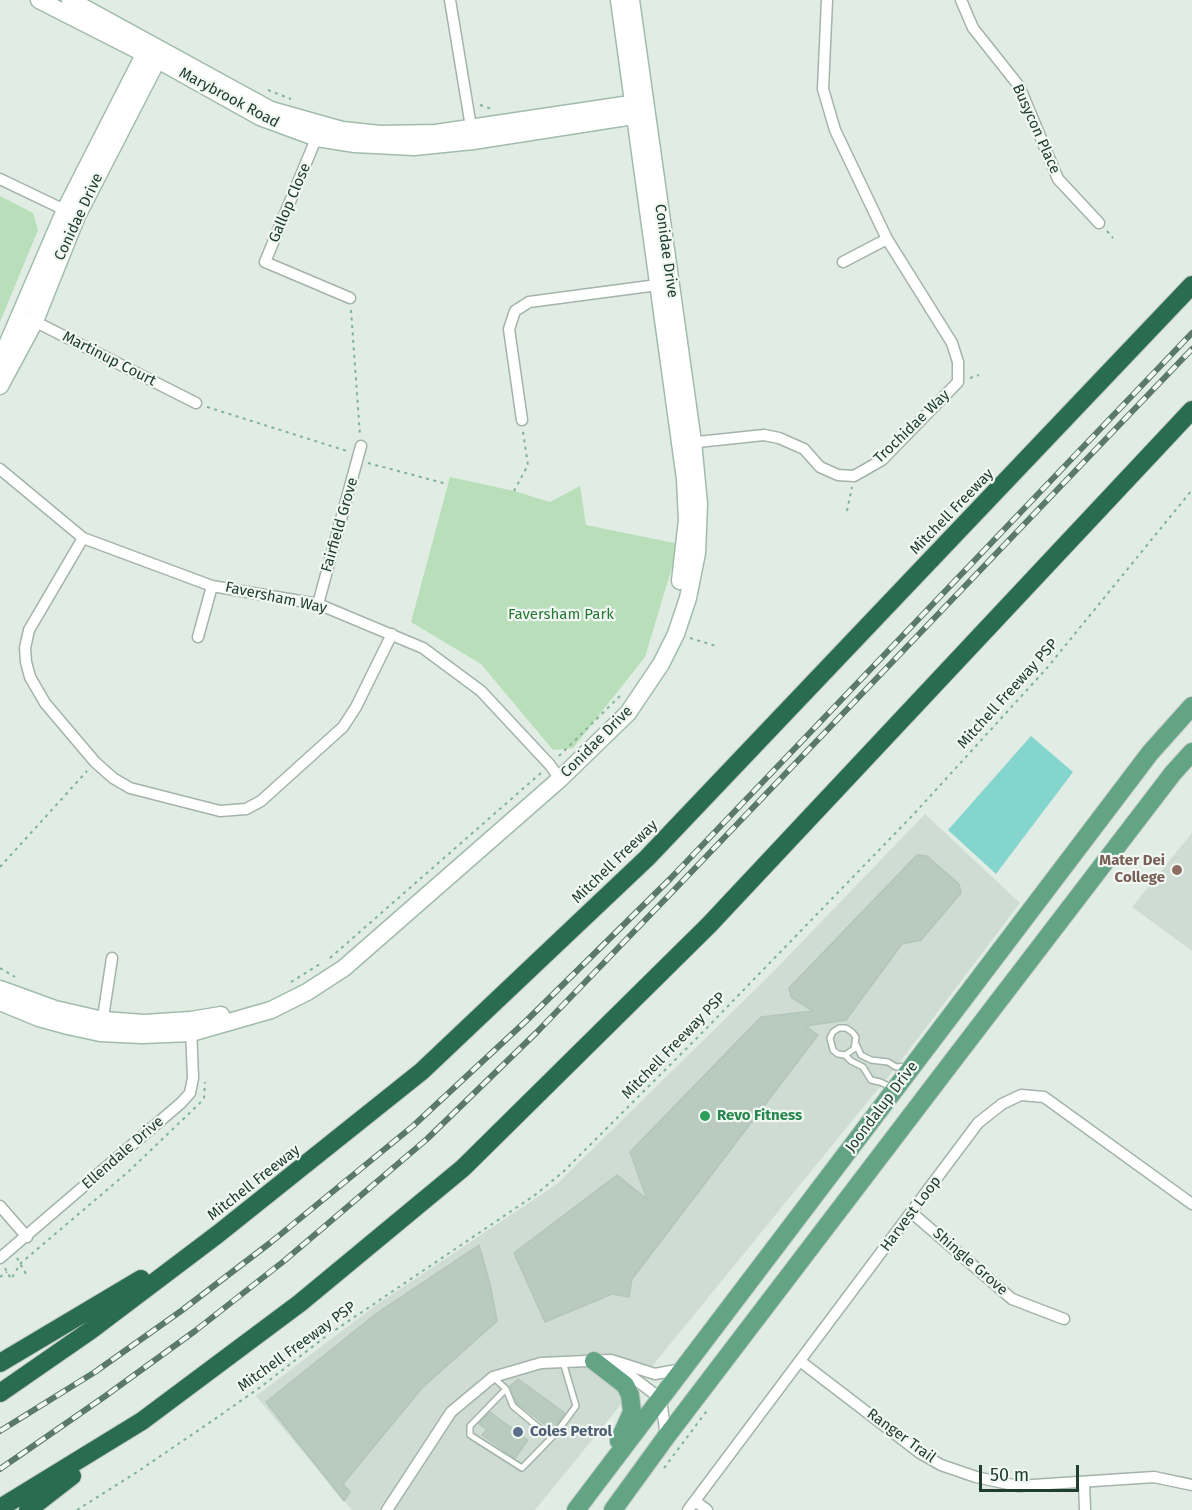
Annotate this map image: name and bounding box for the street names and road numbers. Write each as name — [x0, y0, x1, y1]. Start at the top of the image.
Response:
street label: Marybrook Road — [176, 64, 282, 132]
street label: Busycon Place — [1008, 81, 1064, 177]
street label: Gallop Close — [265, 161, 315, 245]
street label: Conidae Drive — [51, 170, 107, 264]
street label: Conidae Drive — [651, 203, 681, 299]
street label: Martinup Court — [59, 328, 159, 390]
street label: Trochidae Way — [870, 386, 954, 468]
street label: Mitchell Freeway — [906, 465, 998, 559]
street label: Fairfield Grove — [318, 476, 362, 574]
street label: Faversham Way — [224, 578, 328, 618]
street label: Mitchell Freeway PSP — [954, 635, 1062, 753]
street label: Conidae Drive — [557, 702, 637, 782]
street label: Mitchell Freeway — [568, 816, 662, 908]
street label: Mitchell Freeway PSP — [618, 989, 730, 1103]
street label: Joondalup Drive — [842, 1058, 922, 1156]
street label: Ellendale Drive — [79, 1113, 167, 1193]
street label: Mitchell Freeway — [204, 1141, 304, 1225]
street label: Harvest Loop — [877, 1173, 945, 1255]
street label: Shingle Grove — [929, 1225, 1011, 1299]
street label: Mitchell Freeway PSP — [234, 1298, 360, 1396]
street label: Ranger Trail — [863, 1405, 939, 1467]

